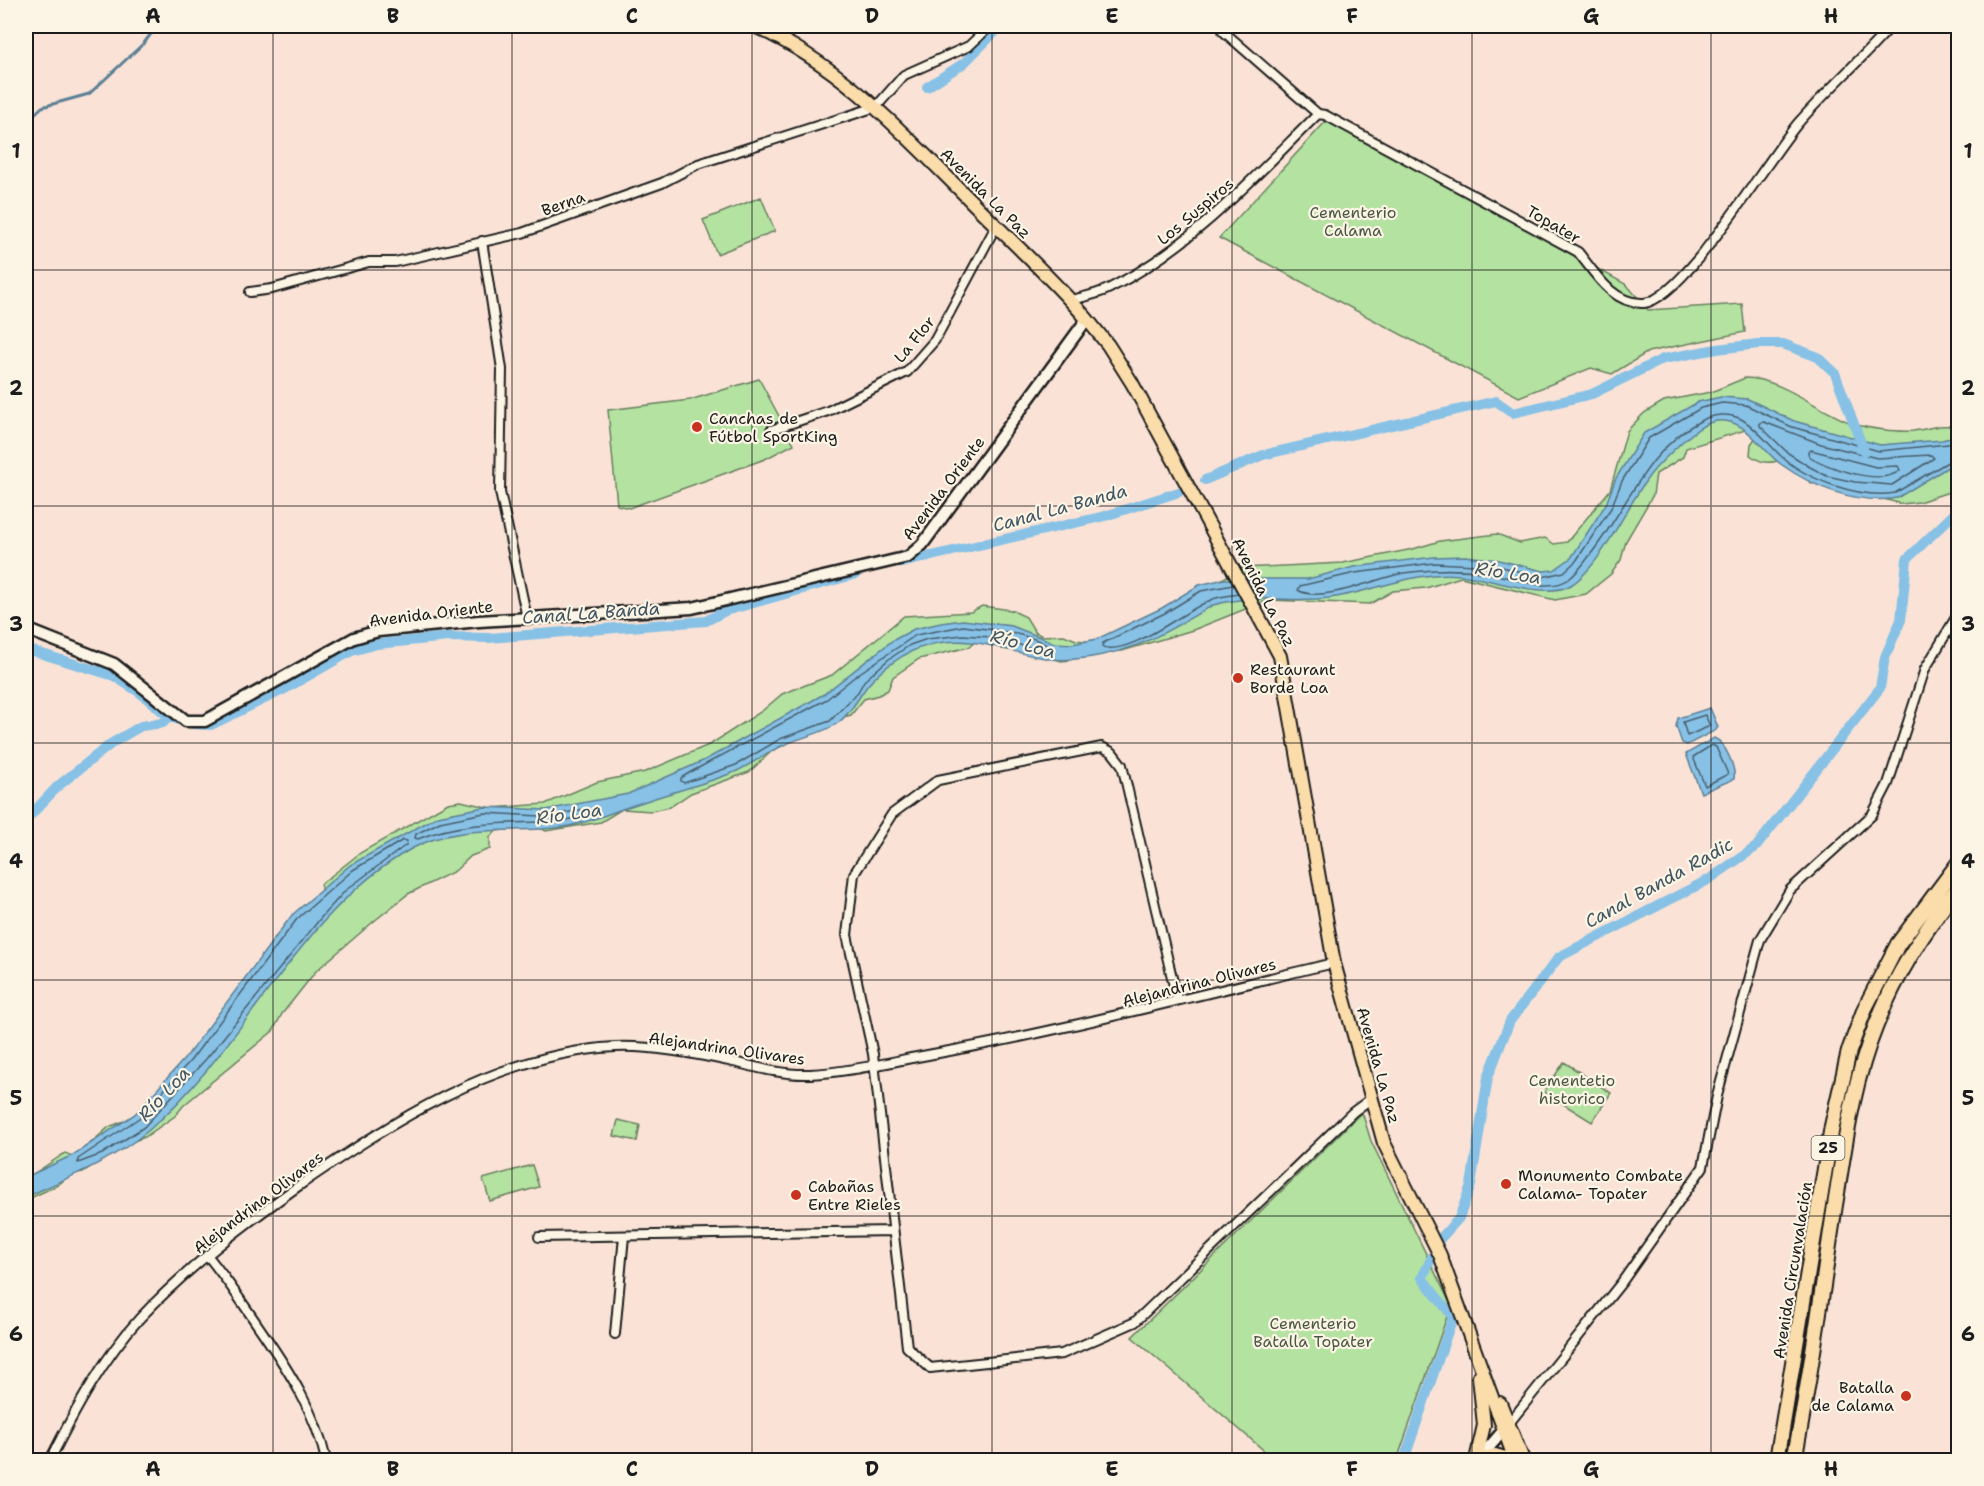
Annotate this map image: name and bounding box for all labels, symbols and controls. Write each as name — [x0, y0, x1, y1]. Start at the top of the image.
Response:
text: A — [145, 3, 161, 29]
text: B — [387, 3, 399, 29]
text: C — [626, 3, 638, 29]
text: D — [865, 3, 879, 29]
text: E — [1105, 3, 1119, 29]
text: F — [1346, 3, 1358, 29]
text: G — [1583, 3, 1599, 29]
text: H — [1824, 3, 1838, 29]
text: 1 — [11, 138, 21, 164]
text: 1 — [1963, 138, 1973, 164]
street label: Avenida La Paz — [936, 143, 1036, 243]
street label: Los Suspiros — [1153, 173, 1238, 250]
street label: Berna — [539, 186, 588, 221]
street label: Topater — [1523, 201, 1585, 248]
park label: Cementerio Calama — [1310, 202, 1396, 241]
street label: La Flor — [889, 312, 940, 367]
text: 2 — [9, 375, 23, 401]
text: 2 — [1961, 375, 1975, 401]
place label: Canchas de Fútbol SportKing — [709, 408, 838, 447]
marker: Canchas de Fútbol SportKing — [690, 420, 704, 434]
street label: Avenida Oriente — [897, 432, 989, 545]
water label: Canal La Banda — [990, 479, 1130, 537]
street label: Avenida La Paz — [1227, 534, 1300, 651]
water label: Río Loa — [1473, 556, 1543, 590]
street label: Avenida Oriente — [368, 595, 494, 632]
water label: Canal La Banda — [521, 596, 661, 630]
text: 3 — [9, 611, 23, 637]
text: 3 — [1961, 611, 1975, 637]
water label: Río Loa — [988, 624, 1058, 664]
place label: Restaurant Borde Loa — [1250, 659, 1336, 698]
marker: Restaurant Borde Loa — [1231, 671, 1245, 685]
water label: Río Loa — [535, 798, 603, 830]
water label: Canal Banda Radic — [1581, 832, 1737, 934]
text: 4 — [9, 848, 23, 874]
text: 4 — [1961, 848, 1975, 874]
street label: Alejandrina Olivares — [1120, 953, 1278, 1012]
street label: Avenida La Paz — [1352, 1005, 1405, 1126]
street label: Alejandrina Olivares — [647, 1027, 807, 1070]
water label: Río Loa — [133, 1062, 195, 1126]
park label: Cementetio historico — [1529, 1070, 1615, 1109]
text: 5 — [10, 1085, 22, 1111]
text: 5 — [1962, 1085, 1974, 1111]
road number: 25 — [1812, 1136, 1844, 1160]
street label: Alejandrina Olivares — [189, 1147, 328, 1258]
place label: Monumento Combate Calama- Topater — [1518, 1165, 1683, 1204]
place label: Cabañas Entre Rieles — [808, 1176, 901, 1215]
marker: Monumento Combate Calama- Topater — [1499, 1177, 1513, 1191]
street label: Avenida Circunvalación — [1768, 1180, 1817, 1360]
marker: Cabañas Entre Rieles — [789, 1188, 803, 1202]
park label: Cementerio Batalla Topater — [1253, 1313, 1373, 1352]
text: 6 — [9, 1321, 23, 1347]
text: 6 — [1961, 1321, 1975, 1347]
place label: Batalla de Calama — [1812, 1377, 1894, 1416]
marker: Batalla de Calama — [1899, 1389, 1913, 1403]
text: A — [145, 1456, 161, 1482]
text: B — [387, 1456, 399, 1482]
text: C — [626, 1456, 638, 1482]
text: D — [865, 1456, 879, 1482]
text: E — [1105, 1456, 1119, 1482]
text: F — [1346, 1456, 1358, 1482]
text: G — [1583, 1456, 1599, 1482]
text: H — [1824, 1456, 1838, 1482]

